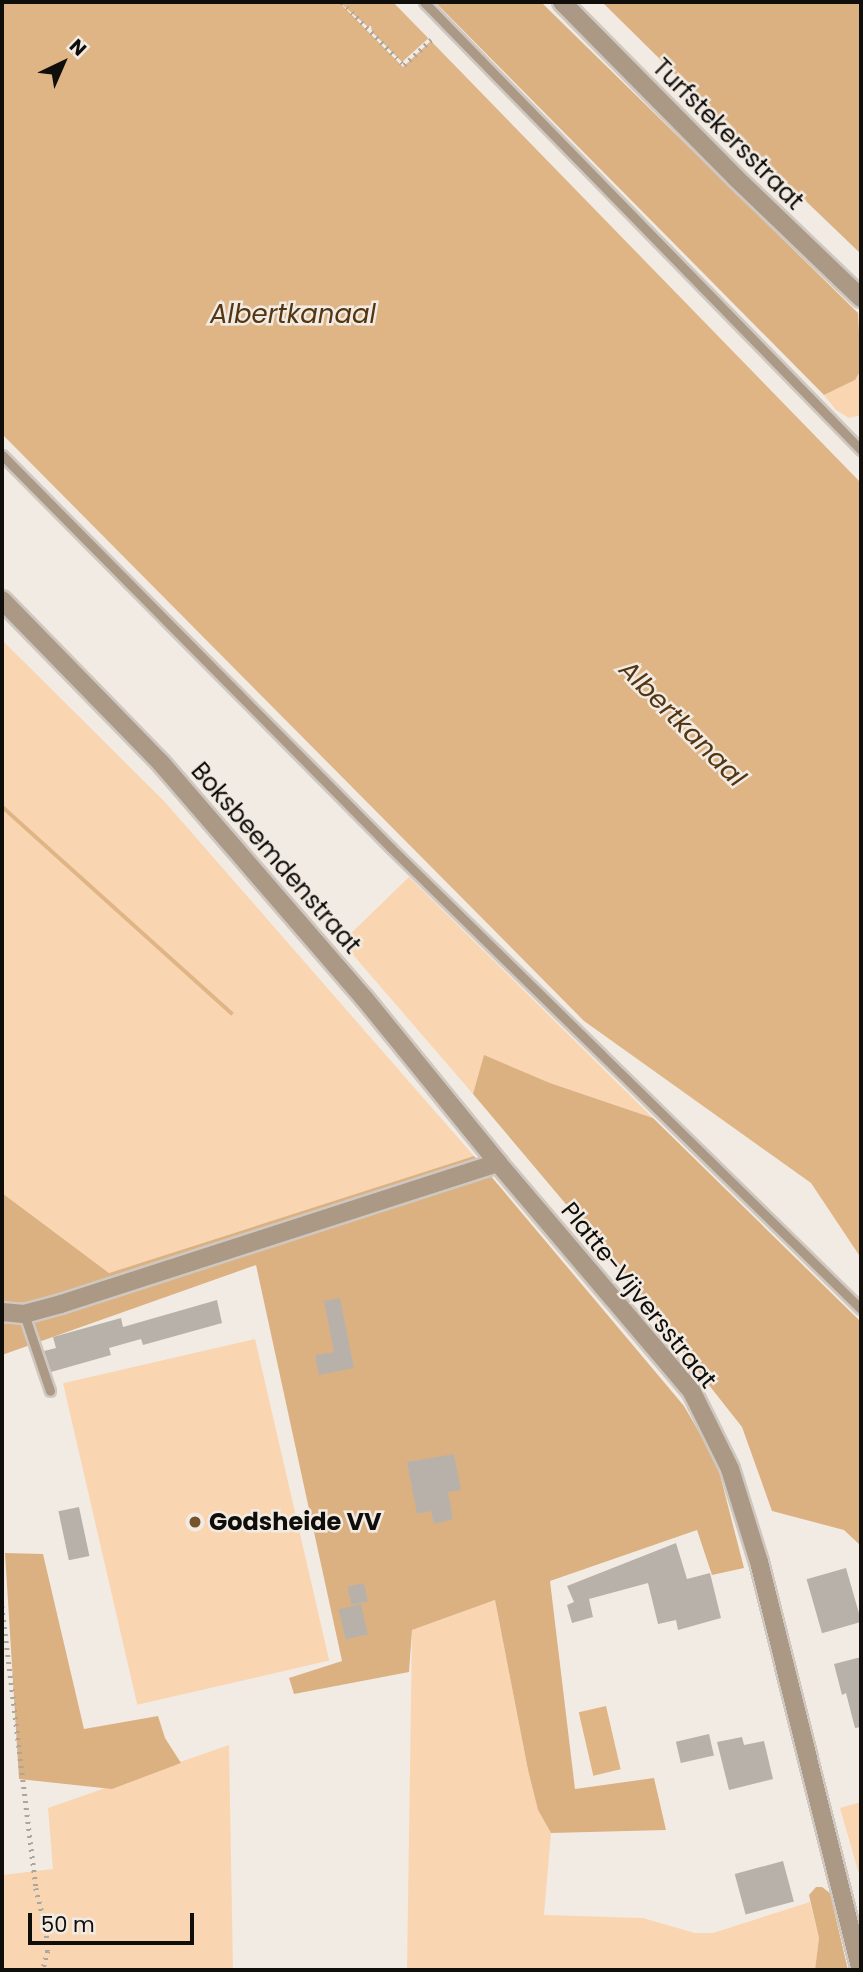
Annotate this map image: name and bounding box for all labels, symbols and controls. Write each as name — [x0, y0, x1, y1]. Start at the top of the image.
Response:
north arrow — [28, 28, 98, 98]
text: N — [63, 33, 92, 62]
street label: Turfstekersstraat — [647, 53, 809, 215]
water label: Albertkanaal — [210, 299, 376, 331]
water label: Albertkanaal — [612, 654, 752, 794]
street label: Boksbeemdenstraat — [185, 757, 367, 959]
street label: Platte-Vijversstraat — [555, 1196, 723, 1394]
place label: Godsheide VV — [209, 1508, 382, 1536]
marker: Godsheide VV — [187, 1514, 203, 1530]
scale bar — [32, 1898, 198, 1942]
text: 50 m — [41, 1910, 95, 1939]

